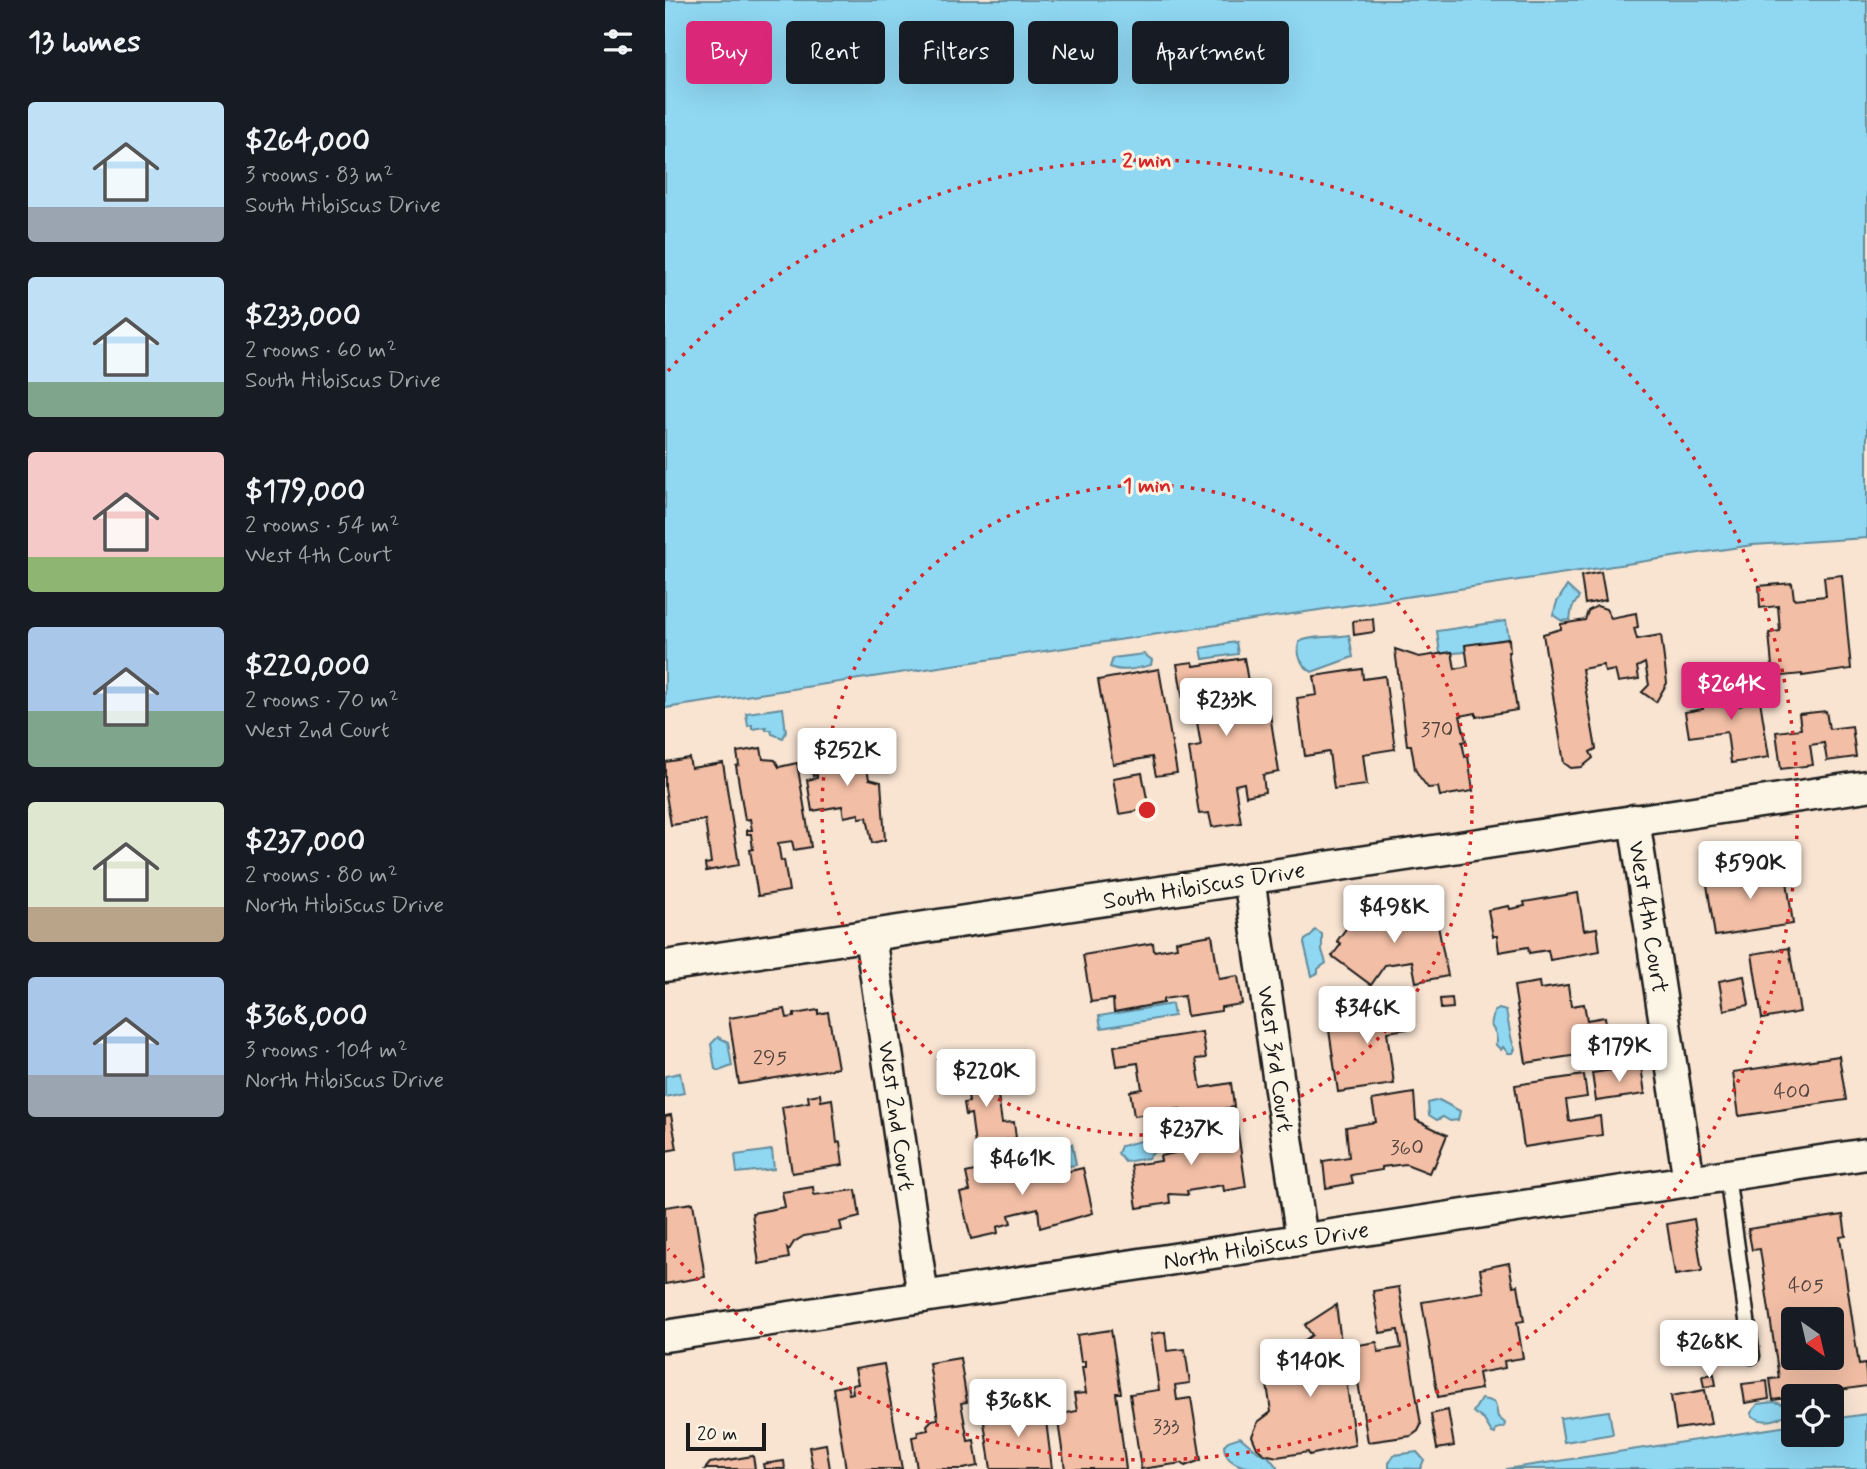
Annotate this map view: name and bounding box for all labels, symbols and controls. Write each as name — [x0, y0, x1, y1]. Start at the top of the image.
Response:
chip: Buy — [686, 21, 772, 84]
chip: Rent — [786, 21, 885, 84]
chip: Filters — [899, 21, 1014, 84]
chip: New — [1028, 21, 1118, 84]
chip: Apartment — [1132, 21, 1289, 84]
text: 13 homes — [28, 23, 141, 62]
icon: filters — [599, 23, 637, 61]
text: $264,000 — [245, 122, 370, 161]
icon: home — [84, 130, 168, 214]
text: 2 min — [1122, 147, 1172, 175]
text: 3 rooms · 83 m² — [245, 161, 393, 191]
text: South Hibiscus Drive — [245, 191, 441, 221]
text: $233,000 — [245, 297, 361, 336]
icon: home — [84, 305, 168, 389]
text: 2 rooms · 60 m² — [245, 336, 397, 366]
text: South Hibiscus Drive — [245, 366, 441, 396]
text: $179,000 — [245, 472, 365, 511]
text: 1 min — [1123, 472, 1171, 500]
icon: home — [84, 480, 168, 564]
text: 2 rooms · 54 m² — [245, 511, 399, 541]
text: West 4th Court — [245, 541, 393, 571]
text: $220,000 — [245, 647, 370, 686]
icon: home — [84, 655, 168, 739]
pin: $264K — [1682, 662, 1780, 722]
text: $264K — [1697, 670, 1765, 700]
pin: $233K — [1177, 678, 1275, 738]
text: 2 rooms · 70 m² — [245, 686, 399, 716]
text: $233K — [1196, 686, 1256, 716]
text: West 2nd Court — [245, 716, 390, 746]
house number: 370 — [1421, 716, 1453, 744]
pin: $252K — [798, 728, 896, 788]
text: $252K — [814, 736, 881, 766]
centre of rings — [1135, 798, 1159, 822]
text: $237,000 — [245, 822, 365, 861]
icon: home — [84, 830, 168, 914]
street label: West 4th Court — [1620, 839, 1675, 996]
pin: $590K — [1701, 842, 1799, 901]
text: $590K — [1714, 849, 1786, 879]
street label: South Hibiscus Drive — [1101, 855, 1308, 918]
text: 2 rooms · 80 m² — [245, 861, 398, 891]
pin: $498K — [1345, 886, 1443, 945]
text: North Hibiscus Drive — [245, 891, 444, 921]
text: $498K — [1359, 893, 1429, 923]
street label: West 3rd Court — [1249, 984, 1300, 1134]
pin: $346K — [1318, 986, 1416, 1046]
text: $346K — [1335, 994, 1399, 1024]
text: $368,000 — [245, 997, 367, 1036]
icon: home — [84, 1005, 168, 1089]
pin: $179K — [1570, 1024, 1668, 1084]
text: $179K — [1587, 1032, 1651, 1062]
text: 3 rooms · 104 m² — [245, 1036, 408, 1066]
street label: West 2nd Court — [870, 1039, 921, 1193]
house number: 295 — [753, 1044, 787, 1072]
pin: $220K — [937, 1050, 1035, 1109]
text: $220K — [953, 1057, 1020, 1087]
text: North Hibiscus Drive — [245, 1066, 444, 1096]
house number: 400 — [1774, 1078, 1810, 1106]
pin: $237K — [1142, 1108, 1240, 1167]
text: $237K — [1159, 1115, 1223, 1145]
house number: 360 — [1390, 1134, 1424, 1162]
pin: $461K — [973, 1138, 1071, 1197]
text: $461K — [990, 1145, 1054, 1175]
street label: North Hibiscus Drive — [1161, 1215, 1371, 1278]
house number: 405 — [1788, 1272, 1824, 1300]
north arrow — [1781, 1307, 1845, 1370]
map controls — [1781, 1307, 1844, 1447]
pin: $268K — [1660, 1320, 1758, 1380]
text: $268K — [1676, 1328, 1742, 1358]
pin: $140K — [1261, 1340, 1359, 1399]
text: $140K — [1276, 1347, 1344, 1377]
pin: $368K — [969, 1380, 1067, 1439]
button: locate — [1781, 1384, 1844, 1447]
text: $368K — [985, 1387, 1051, 1417]
house number: 333 — [1153, 1413, 1180, 1441]
scale bar — [686, 1420, 767, 1452]
text: 20 m — [697, 1422, 737, 1447]

